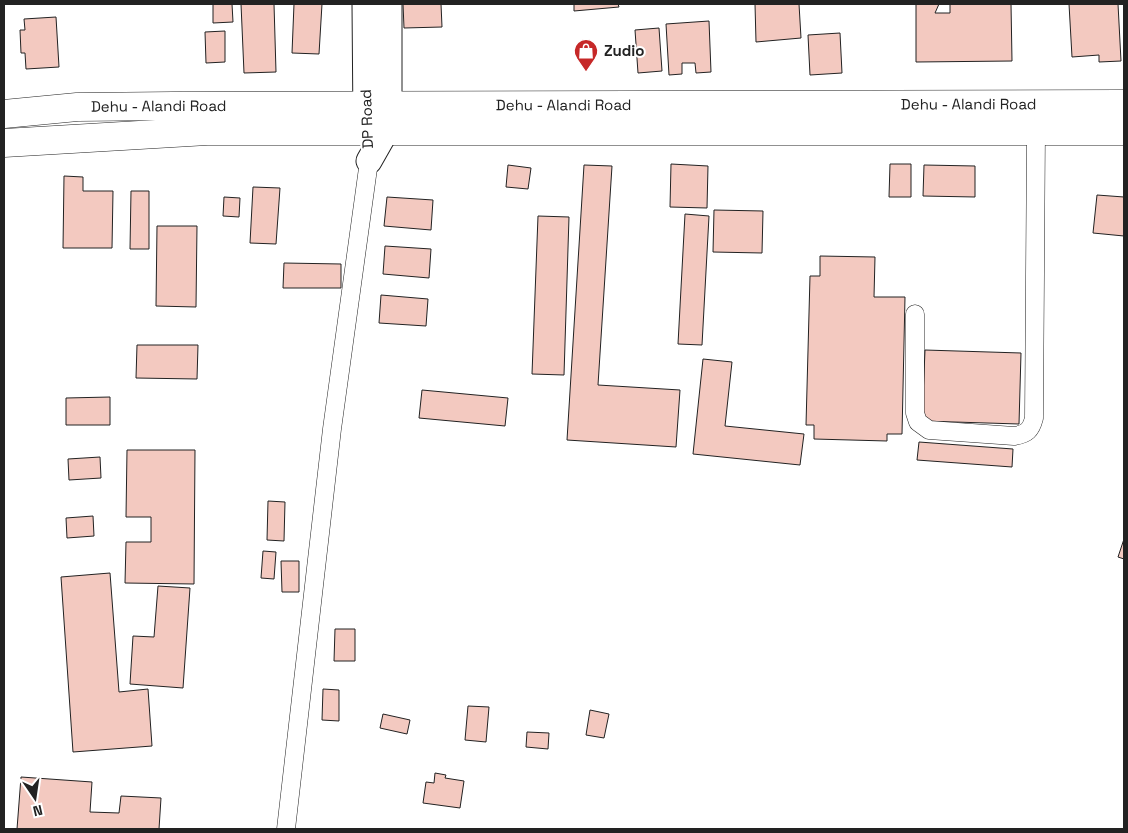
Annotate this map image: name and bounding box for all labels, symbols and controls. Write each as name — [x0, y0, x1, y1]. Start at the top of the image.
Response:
shop icon: Zudio — [573, 38, 599, 72]
place label: Zudio — [604, 41, 645, 60]
street label: DP Road — [356, 89, 377, 149]
street label: Dehu - Alandi Road — [901, 94, 1037, 113]
street label: Dehu - Alandi Road — [496, 95, 632, 114]
street label: Dehu - Alandi Road — [91, 96, 227, 116]
north arrow — [10, 773, 60, 823]
text: N — [31, 801, 45, 820]

